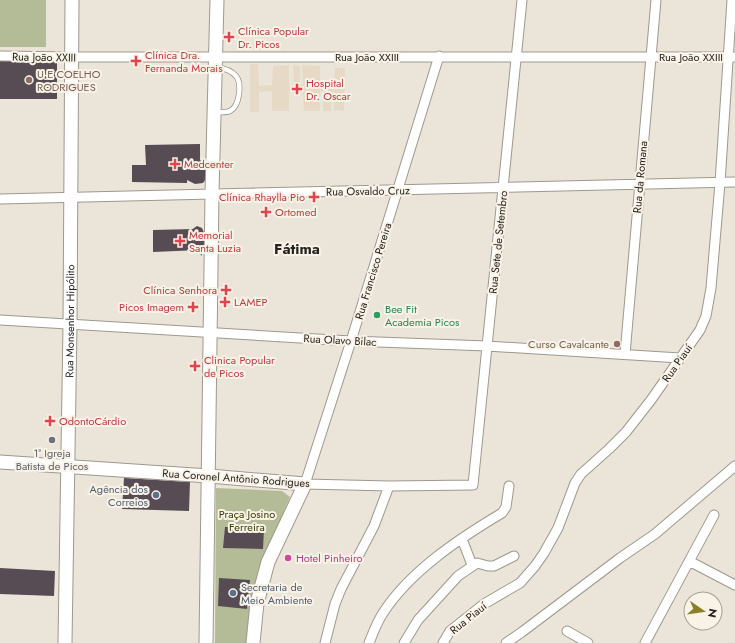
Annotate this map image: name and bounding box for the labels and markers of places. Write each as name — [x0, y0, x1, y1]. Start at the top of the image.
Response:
place label: Clínica Popular Dr. Picos — [238, 23, 309, 52]
marker: Clínica Popular Dr. Picos — [223, 31, 235, 43]
place label: Clínica Dra. Fernanda Morais — [145, 47, 223, 76]
marker: Clínica Dra. Fernanda Morais — [130, 55, 142, 67]
place label: U.E COELHO RODRIGUES — [37, 66, 101, 95]
marker: U.E COELHO RODRIGUES — [24, 75, 34, 85]
place label: Hospital Dr. Oscar — [306, 75, 351, 104]
marker: Hospital Dr. Oscar — [291, 83, 303, 95]
place label: Medcenter — [184, 156, 234, 172]
marker: Medcenter — [169, 158, 181, 170]
place label: Clínica Rhaylla Pio — [219, 189, 305, 205]
marker: Clínica Rhaylla Pio — [308, 191, 320, 203]
place label: Ortomed — [275, 204, 317, 220]
marker: Ortomed — [260, 206, 272, 218]
place label: Memorial Santa Luzia — [189, 227, 241, 256]
marker: Memorial Santa Luzia — [174, 235, 186, 247]
place label: Clínica Senhora — [143, 282, 217, 298]
marker: Clínica Senhora — [220, 284, 232, 296]
place label: LAMEP — [234, 294, 268, 310]
marker: LAMEP — [219, 296, 231, 308]
place label: Picos Imagem — [119, 299, 184, 315]
marker: Picos Imagem — [187, 301, 199, 313]
place label: Bee Fit Academia Picos — [385, 301, 460, 330]
marker: Bee Fit Academia Picos — [372, 310, 382, 320]
place label: Curso Cavalcante — [528, 336, 609, 352]
marker: Curso Cavalcante — [612, 339, 622, 349]
place label: Clinica Popular de Picos — [204, 352, 275, 381]
marker: Clinica Popular de Picos — [189, 360, 201, 372]
place label: OdontoCárdio — [59, 413, 126, 429]
marker: OdontoCárdio — [44, 415, 56, 427]
marker: 1ª Igreja Batista de Picos — [47, 435, 57, 445]
place label: 1ª Igreja Batista de Picos — [16, 445, 89, 474]
place label: Agência dos Correios — [90, 481, 149, 510]
marker: Agência dos Correios — [151, 490, 161, 500]
place label: Hotel Pinheiro — [296, 550, 363, 566]
marker: Hotel Pinheiro — [283, 553, 293, 563]
place label: Secretaria de Meio Ambiente — [241, 579, 313, 608]
marker: Secretaria de Meio Ambiente — [228, 588, 238, 598]

